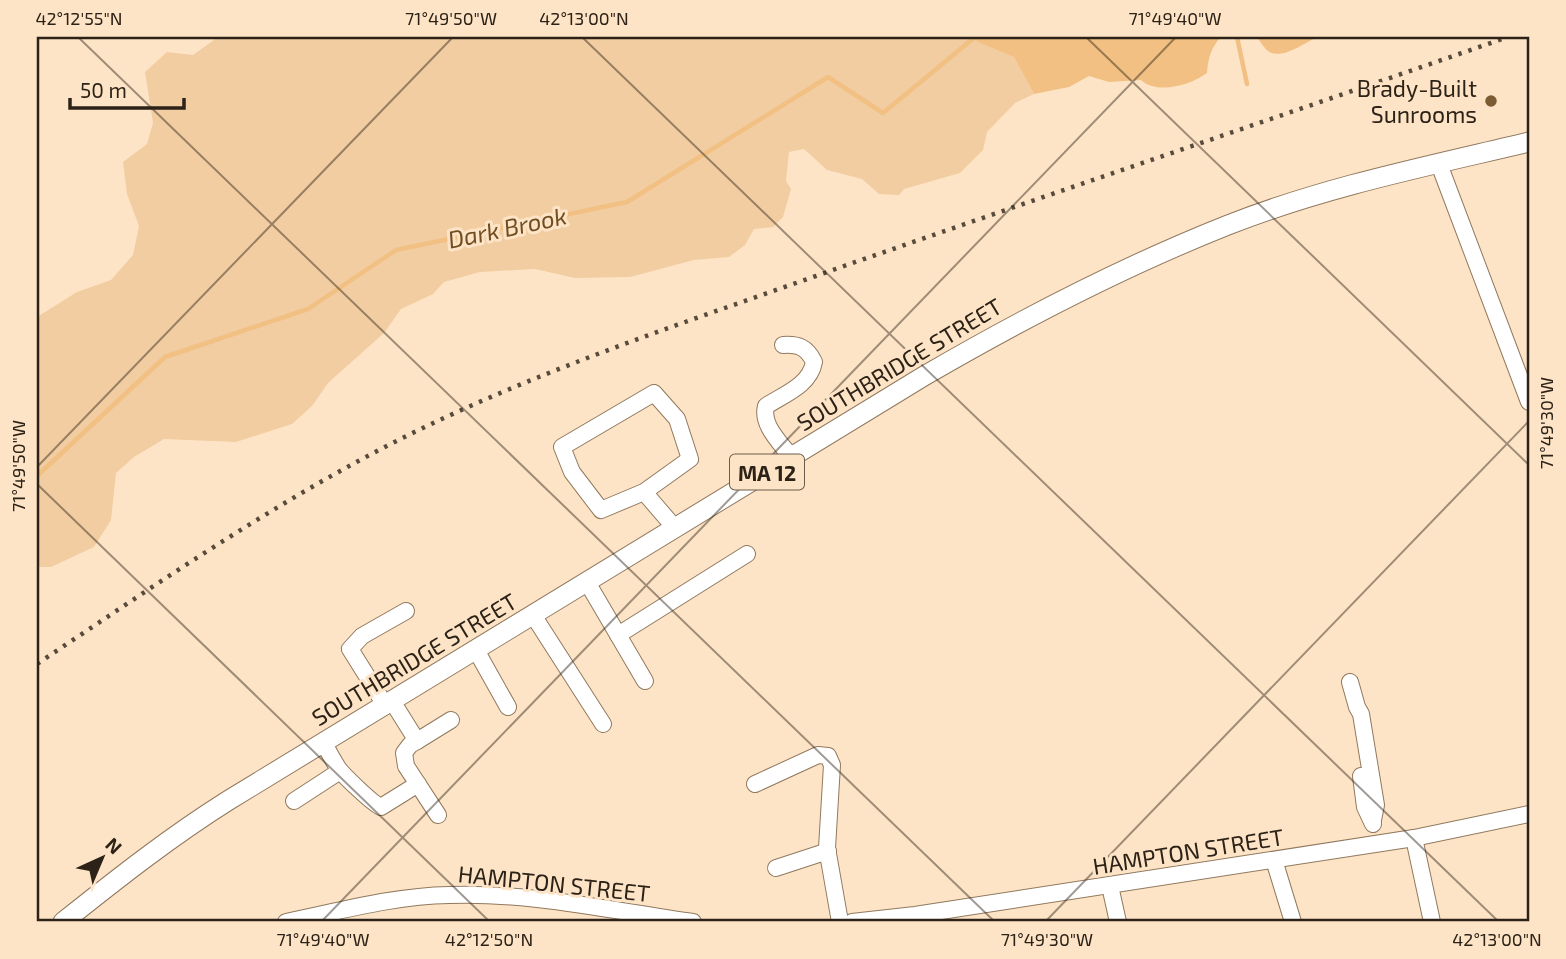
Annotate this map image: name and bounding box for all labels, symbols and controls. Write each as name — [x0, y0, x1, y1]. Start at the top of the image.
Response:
text: 42°12'55"N — [35, 7, 123, 29]
text: 71°49'50"W — [405, 7, 497, 29]
text: 42°13'00"N — [539, 7, 629, 29]
text: 71°49'40"W — [1128, 7, 1222, 29]
scale bar — [70, 66, 184, 110]
place label: Brady-Built Sunrooms — [1357, 74, 1477, 128]
text: 50 m — [80, 77, 127, 102]
marker: Brady-Built Sunrooms — [1483, 93, 1499, 109]
water label: Dark Brook — [445, 200, 569, 254]
street label: SOUTHBRIDGE STREET — [791, 292, 1007, 436]
text: 71°49'30"W — [1535, 377, 1557, 469]
text: 71°49'50"W — [7, 420, 29, 512]
road number: MA 12 — [730, 454, 804, 490]
street label: SOUTHBRIDGE STREET — [306, 587, 522, 731]
north arrow — [66, 822, 136, 892]
street label: HAMPTON STREET — [1091, 822, 1285, 880]
text: N — [101, 832, 127, 858]
street label: HAMPTON STREET — [457, 859, 651, 907]
text: 71°49'40"W — [276, 928, 370, 950]
text: 42°12'50"N — [445, 928, 533, 950]
text: 71°49'30"W — [1001, 928, 1093, 950]
text: 42°13'00"N — [1452, 928, 1542, 950]

